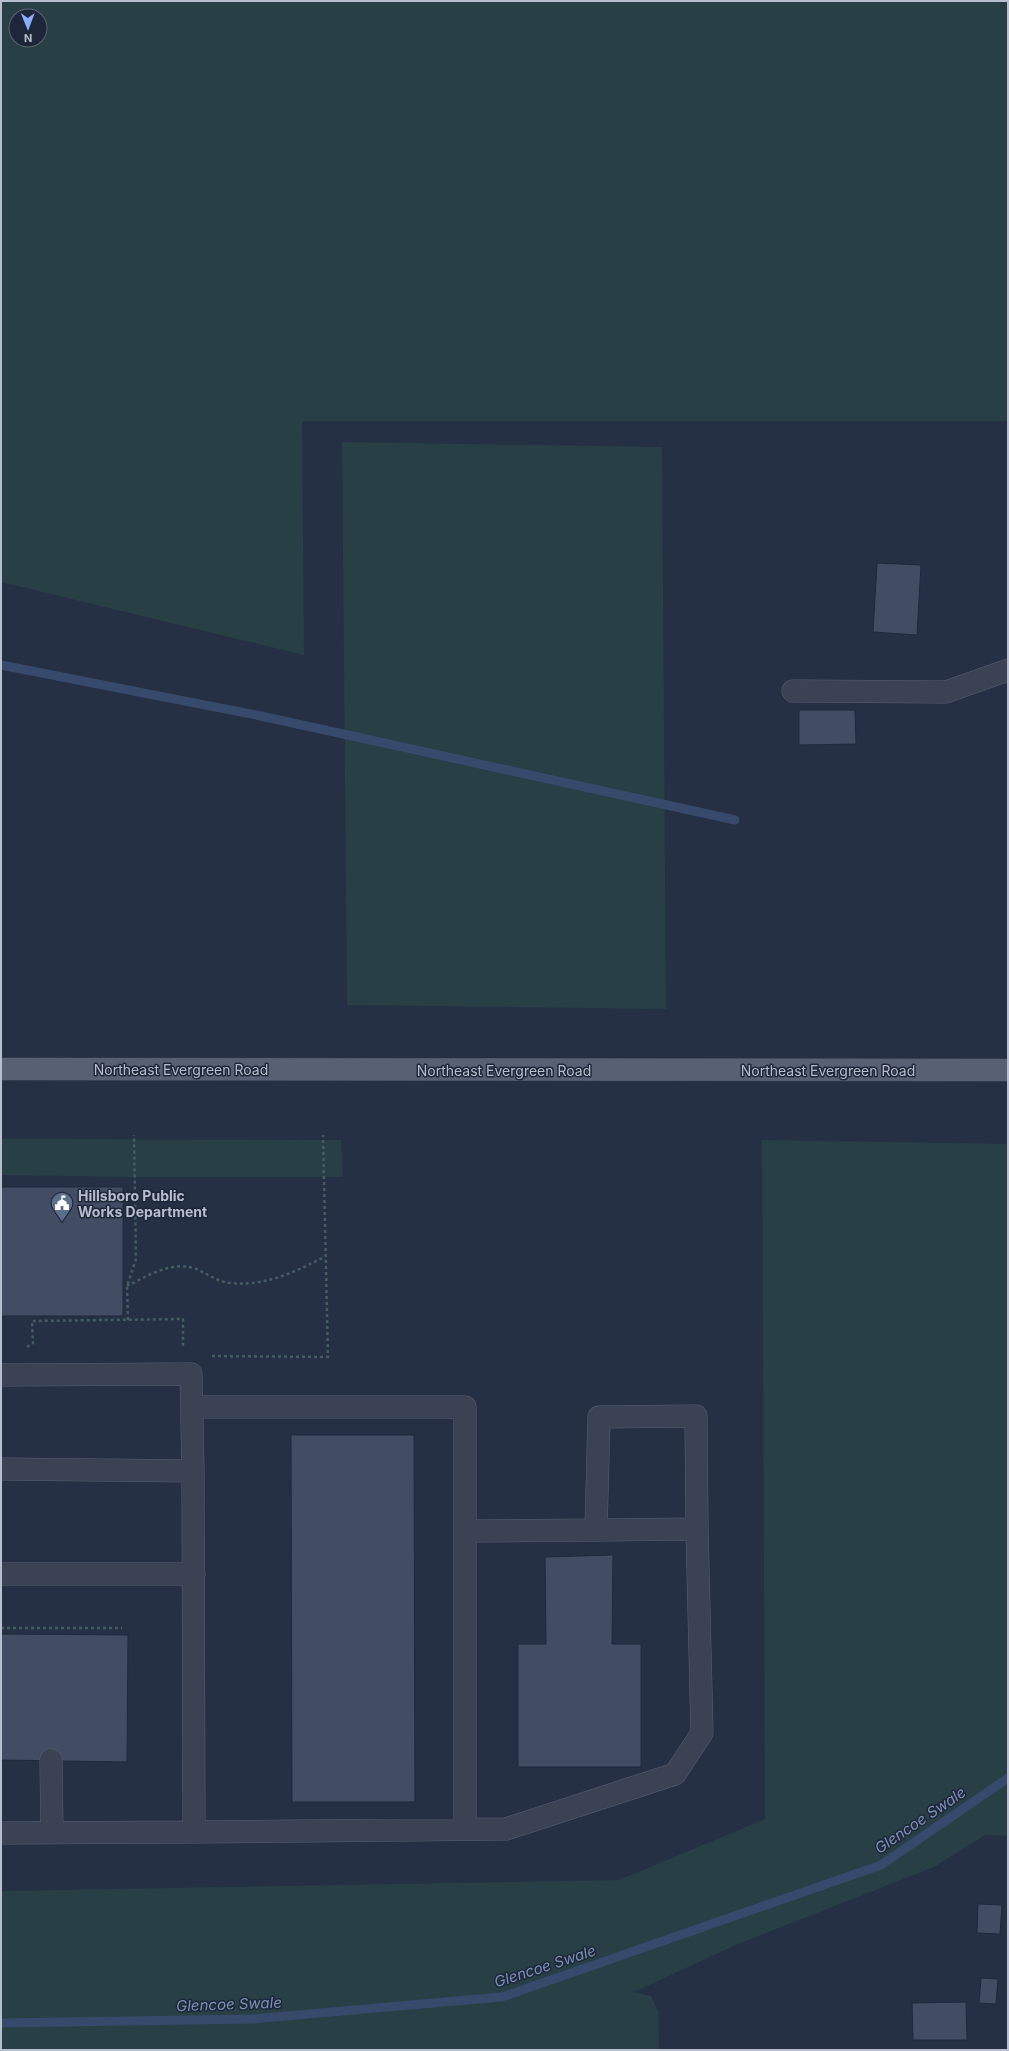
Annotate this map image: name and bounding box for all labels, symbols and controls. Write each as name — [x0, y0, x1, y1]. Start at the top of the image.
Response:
north arrow — [8, 8, 48, 48]
text: N — [24, 31, 32, 45]
street label: Northeast Evergreen Road — [94, 1061, 268, 1078]
street label: Northeast Evergreen Road — [417, 1062, 591, 1079]
street label: Northeast Evergreen Road — [741, 1062, 915, 1079]
place label: Hillsboro Public Works Department — [78, 1187, 207, 1220]
public building icon: Hillsboro Public Works Department — [49, 1190, 75, 1223]
water label: Glencoe Swale — [871, 1783, 969, 1857]
water label: Glencoe Swale — [492, 1941, 598, 1991]
water label: Glencoe Swale — [176, 1993, 282, 2015]

